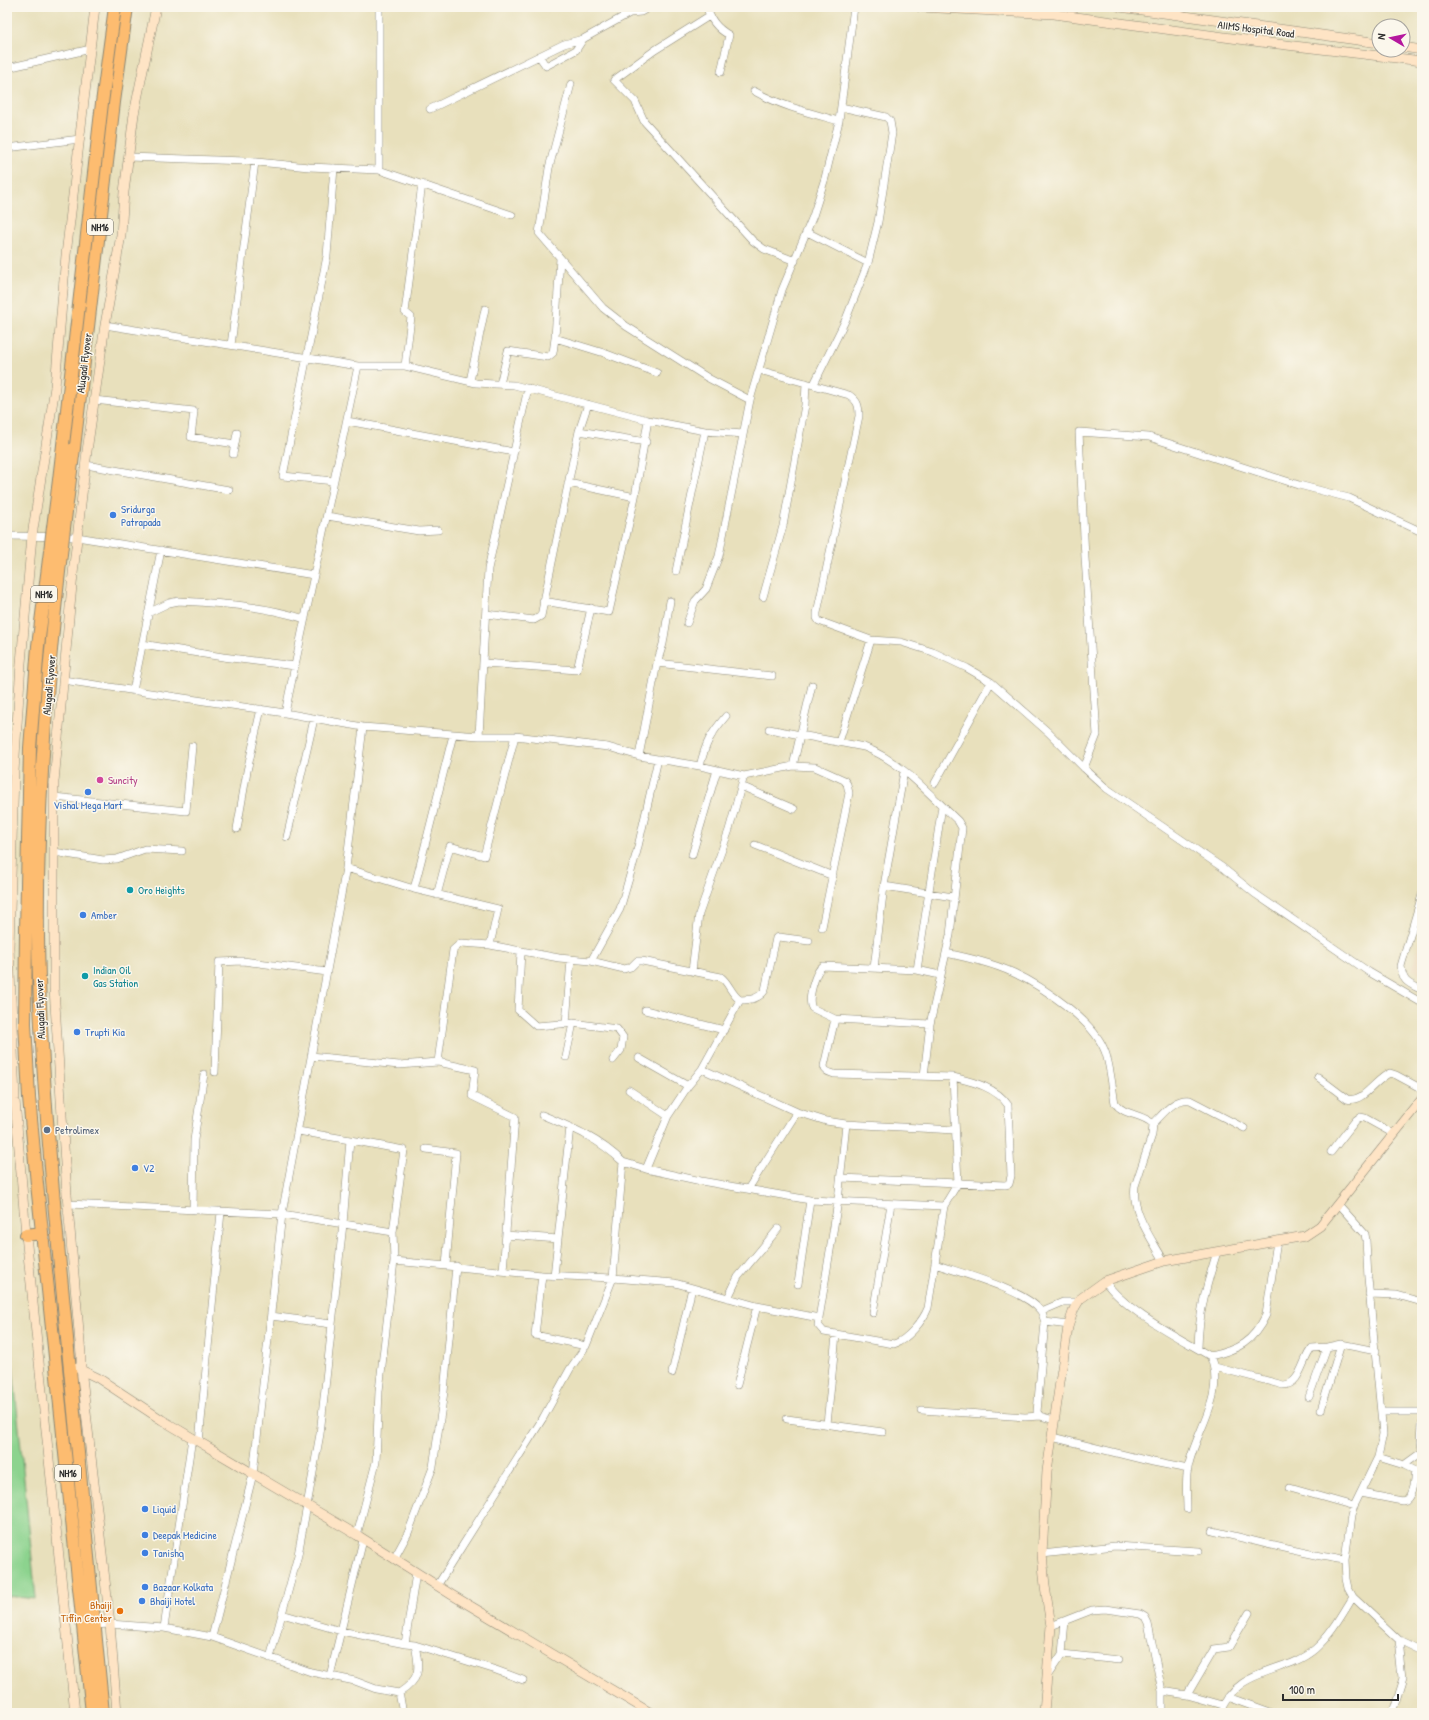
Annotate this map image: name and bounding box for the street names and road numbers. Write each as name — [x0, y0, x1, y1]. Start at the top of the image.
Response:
street label: AIIMS Hospital Road — [1217, 17, 1296, 41]
road number: NH16 — [87, 219, 113, 235]
street label: Alugadi Flyover — [73, 331, 95, 394]
road number: NH16 — [31, 586, 57, 602]
street label: Alugadi Flyover — [39, 654, 59, 716]
street label: Alugadi Flyover — [32, 978, 48, 1039]
road number: NH16 — [55, 1465, 81, 1481]

